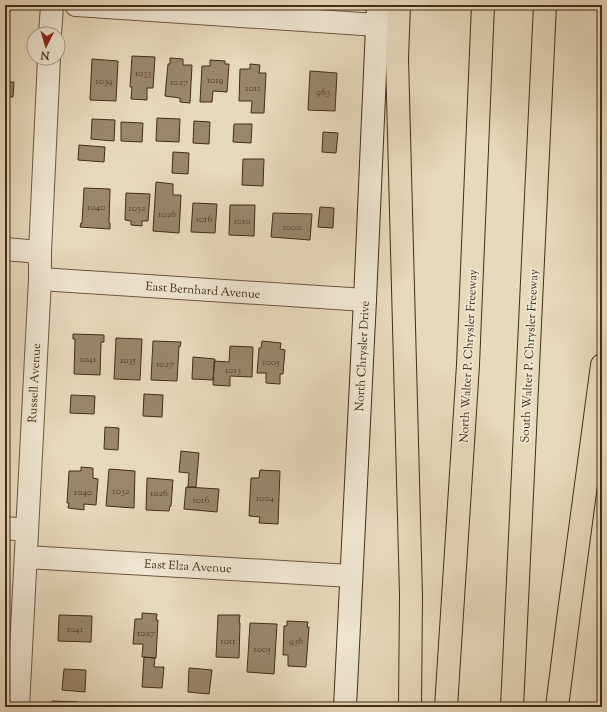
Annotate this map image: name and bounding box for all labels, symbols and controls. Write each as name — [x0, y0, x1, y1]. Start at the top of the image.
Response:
north arrow — [26, 26, 66, 66]
text: N — [40, 47, 51, 63]
house number: 1033 — [135, 66, 151, 81]
house number: 1019 — [207, 73, 223, 88]
house number: 1039 — [95, 74, 113, 89]
house number: 1027 — [170, 75, 188, 90]
house number: 1011 — [245, 81, 261, 96]
house number: 963 — [316, 85, 330, 100]
house number: 1040 — [87, 200, 105, 215]
house number: 1032 — [128, 201, 146, 216]
house number: 1026 — [158, 207, 176, 222]
house number: 1016 — [196, 212, 212, 227]
house number: 1010 — [233, 214, 251, 229]
house number: 1000 — [282, 220, 302, 235]
street label: North Walter P. Chrysler Freeway — [455, 269, 483, 443]
street label: South Walter P. Chrysler Freeway — [516, 269, 544, 443]
street label: East Bernhard Avenue — [145, 278, 261, 304]
street label: North Chrysler Drive — [351, 300, 375, 412]
street label: Russell Avenue — [24, 342, 46, 423]
house number: 1041 — [80, 352, 97, 367]
house number: 1035 — [120, 353, 137, 368]
house number: 1005 — [262, 355, 280, 370]
house number: 1027 — [156, 357, 174, 372]
house number: 1013 — [225, 363, 241, 378]
house number: 1032 — [112, 484, 130, 499]
house number: 1040 — [74, 485, 92, 500]
house number: 1026 — [150, 486, 168, 501]
house number: 1004 — [256, 491, 274, 506]
house number: 1016 — [193, 493, 209, 508]
street label: East Elza Avenue — [144, 556, 233, 578]
house number: 1041 — [67, 622, 84, 637]
house number: 1027 — [137, 626, 155, 641]
house number: 1011 — [220, 634, 236, 649]
house number: 936 — [289, 634, 303, 649]
house number: 1005 — [253, 642, 271, 657]

